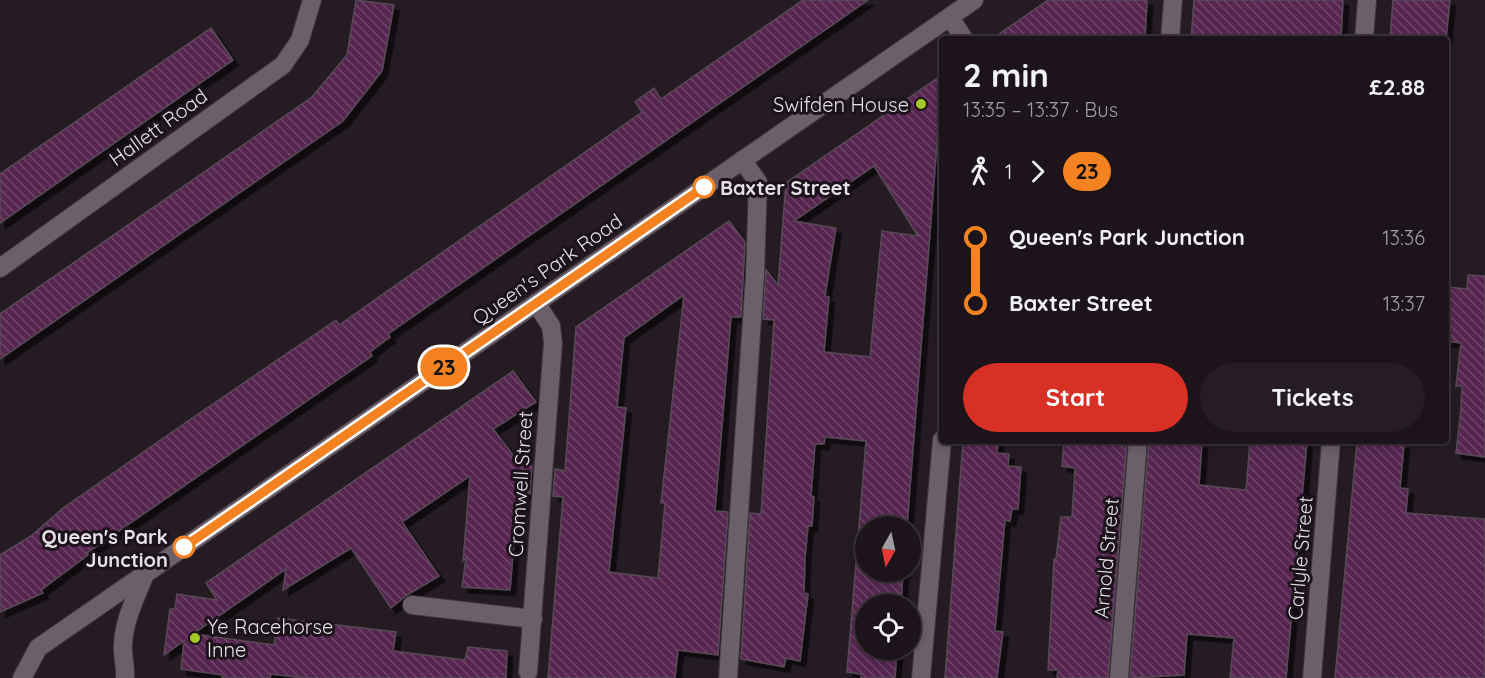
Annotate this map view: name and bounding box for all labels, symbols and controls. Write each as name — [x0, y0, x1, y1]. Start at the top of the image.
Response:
text: 2 min — [963, 54, 1049, 95]
text: £2.88 — [1369, 73, 1425, 101]
street label: Hallett Road — [104, 83, 212, 171]
place label: Swifden House — [773, 92, 909, 117]
marker: Swifden House — [914, 97, 928, 111]
text: 13:35 – 13:37 · Bus — [963, 97, 1118, 122]
icon: walk — [963, 155, 996, 188]
icon: forward — [1021, 155, 1054, 188]
text: 23 — [1075, 158, 1099, 184]
text: 1 — [1005, 159, 1012, 184]
place label: Baxter Street — [720, 175, 851, 200]
marker: Baxter Street — [693, 176, 715, 198]
street label: Queen's Park Road — [467, 208, 627, 330]
text: Queen's Park Junction — [1009, 223, 1245, 251]
text: 13:36 — [1382, 225, 1425, 250]
text: Baxter Street — [1009, 289, 1153, 317]
text: 13:37 — [1383, 291, 1425, 316]
line badge: 23 — [417, 348, 471, 386]
text: 23 — [432, 354, 456, 380]
button: Start — [963, 363, 1188, 432]
button: Tickets — [1200, 363, 1425, 432]
street label: Cromwell Street — [502, 410, 538, 558]
street label: Carlyle Street — [1282, 495, 1318, 621]
street label: Arnold Street — [1088, 496, 1124, 619]
north arrow — [855, 516, 921, 582]
map controls — [855, 516, 921, 660]
place label: Queen's Park Junction — [42, 524, 168, 572]
marker: Queen's Park Junction — [173, 536, 195, 558]
button: locate — [855, 594, 921, 660]
place label: Ye Racehorse Inne — [207, 614, 333, 662]
marker: Ye Racehorse Inne — [188, 631, 202, 645]

